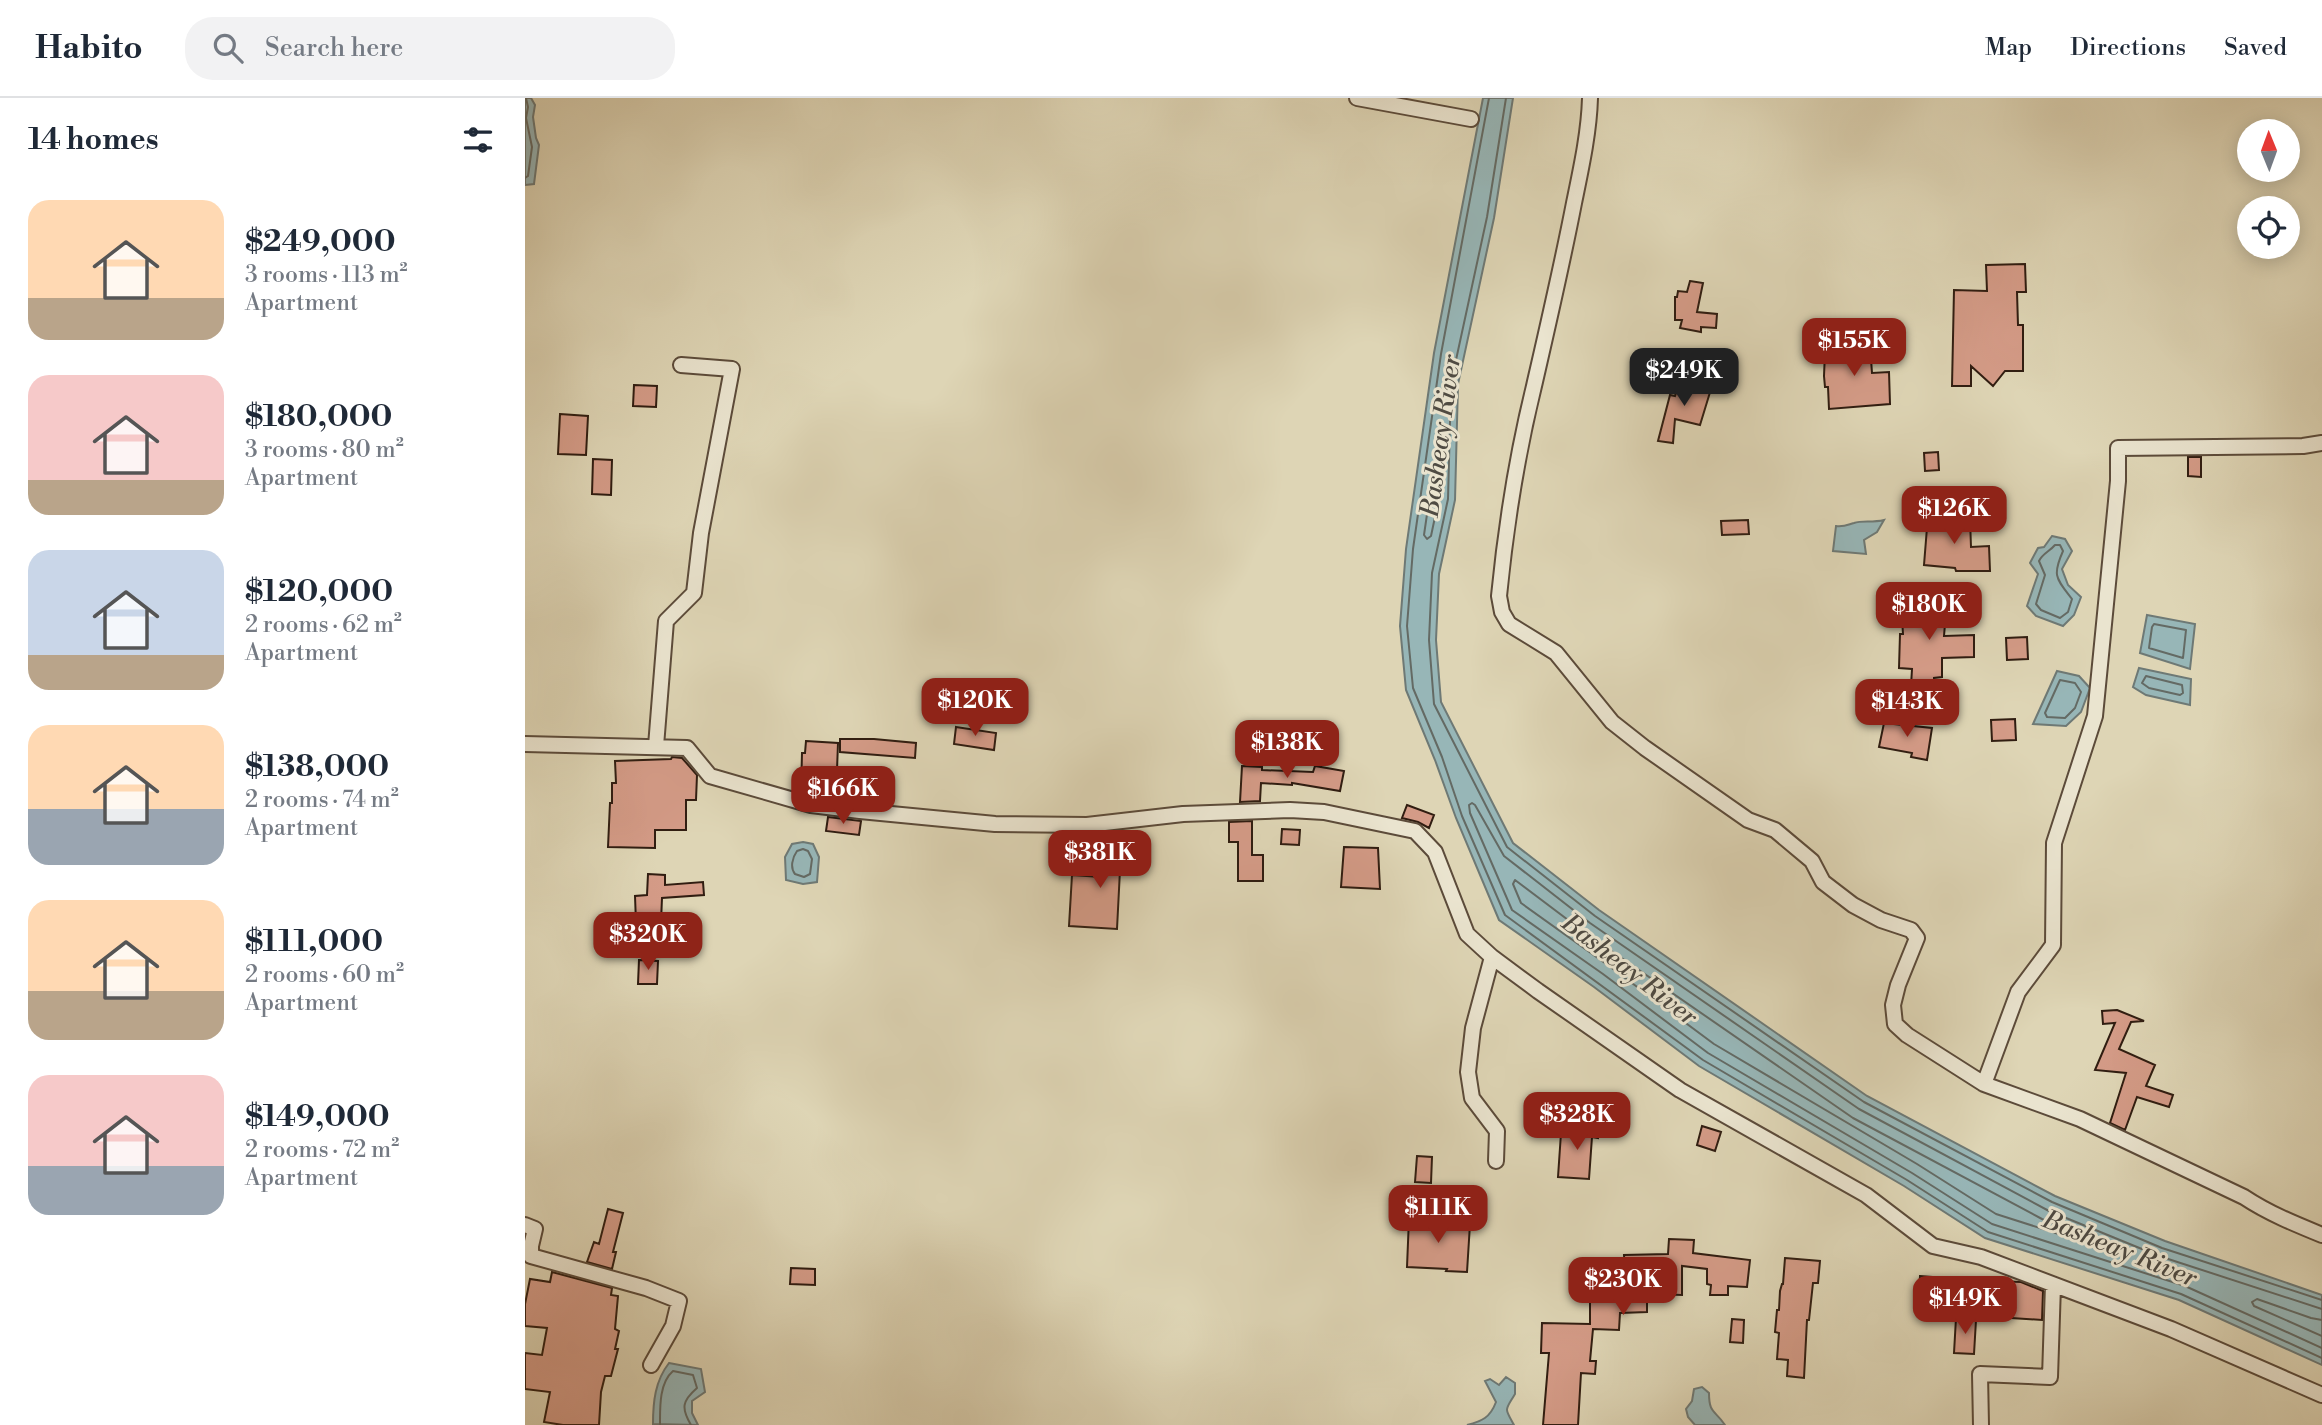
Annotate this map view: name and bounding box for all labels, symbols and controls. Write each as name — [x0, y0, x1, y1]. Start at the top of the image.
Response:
search box — [185, 17, 675, 80]
text: Habito — [35, 28, 143, 69]
icon: search — [209, 29, 247, 67]
text: Search here — [265, 32, 404, 64]
text: Map — [1985, 33, 2032, 63]
text: Directions — [2070, 33, 2186, 63]
text: Saved — [2224, 33, 2287, 63]
north arrow — [2237, 119, 2299, 182]
map controls — [2237, 119, 2300, 259]
text: 14 homes — [28, 121, 159, 159]
icon: filters — [459, 121, 497, 159]
button: locate — [2237, 196, 2300, 259]
text: $249,000 — [245, 223, 395, 261]
icon: home — [84, 228, 168, 312]
text: 3 rooms · 113 m² — [245, 261, 408, 289]
text: Apartment — [245, 289, 358, 317]
pin: $155K — [1805, 318, 1903, 378]
text: $155K — [1818, 327, 1890, 355]
pin: $249K — [1635, 348, 1733, 408]
water label: Basheay River — [1414, 352, 1468, 520]
text: $249K — [1646, 357, 1722, 385]
text: $180,000 — [245, 398, 392, 436]
icon: home — [84, 403, 168, 487]
text: 3 rooms · 80 m² — [245, 436, 404, 464]
text: Apartment — [245, 464, 358, 492]
pin: $126K — [1905, 486, 2003, 546]
text: $126K — [1918, 495, 1990, 523]
text: $120,000 — [245, 573, 393, 611]
icon: home — [84, 578, 168, 662]
pin: $180K — [1880, 582, 1978, 642]
text: $180K — [1892, 591, 1966, 619]
text: 2 rooms · 62 m² — [245, 611, 402, 639]
text: Apartment — [245, 639, 358, 667]
pin: $120K — [926, 678, 1024, 738]
pin: $143K — [1858, 680, 1956, 739]
text: $120K — [938, 687, 1012, 715]
text: $143K — [1871, 688, 1943, 716]
pin: $138K — [1238, 720, 1336, 780]
text: $138K — [1251, 729, 1323, 757]
text: $138,000 — [245, 748, 389, 786]
icon: home — [84, 753, 168, 837]
pin: $166K — [794, 766, 892, 826]
text: $166K — [807, 775, 879, 803]
text: 2 rooms · 74 m² — [245, 786, 399, 814]
text: Apartment — [245, 814, 358, 842]
pin: $381K — [1051, 830, 1149, 890]
text: $381K — [1064, 839, 1136, 867]
water label: Basheay River — [1554, 906, 1705, 1033]
pin: $320K — [599, 912, 697, 972]
text: $320K — [609, 921, 687, 949]
text: $111,000 — [245, 923, 383, 961]
icon: home — [84, 928, 168, 1012]
text: 2 rooms · 60 m² — [245, 961, 404, 989]
text: Apartment — [245, 989, 358, 1017]
pin: $328K — [1528, 1093, 1626, 1152]
text: $149,000 — [245, 1098, 390, 1136]
text: $328K — [1539, 1101, 1615, 1129]
icon: home — [84, 1103, 168, 1187]
text: 2 rooms · 72 m² — [245, 1136, 399, 1164]
text: Apartment — [245, 1164, 358, 1192]
pin: $111K — [1389, 1186, 1487, 1245]
text: $111K — [1405, 1194, 1471, 1222]
water label: Basheay River — [2037, 1203, 2202, 1295]
pin: $230K — [1574, 1258, 1672, 1317]
text: $230K — [1584, 1266, 1662, 1294]
pin: $149K — [1916, 1276, 2014, 1336]
text: $149K — [1929, 1285, 2001, 1313]

